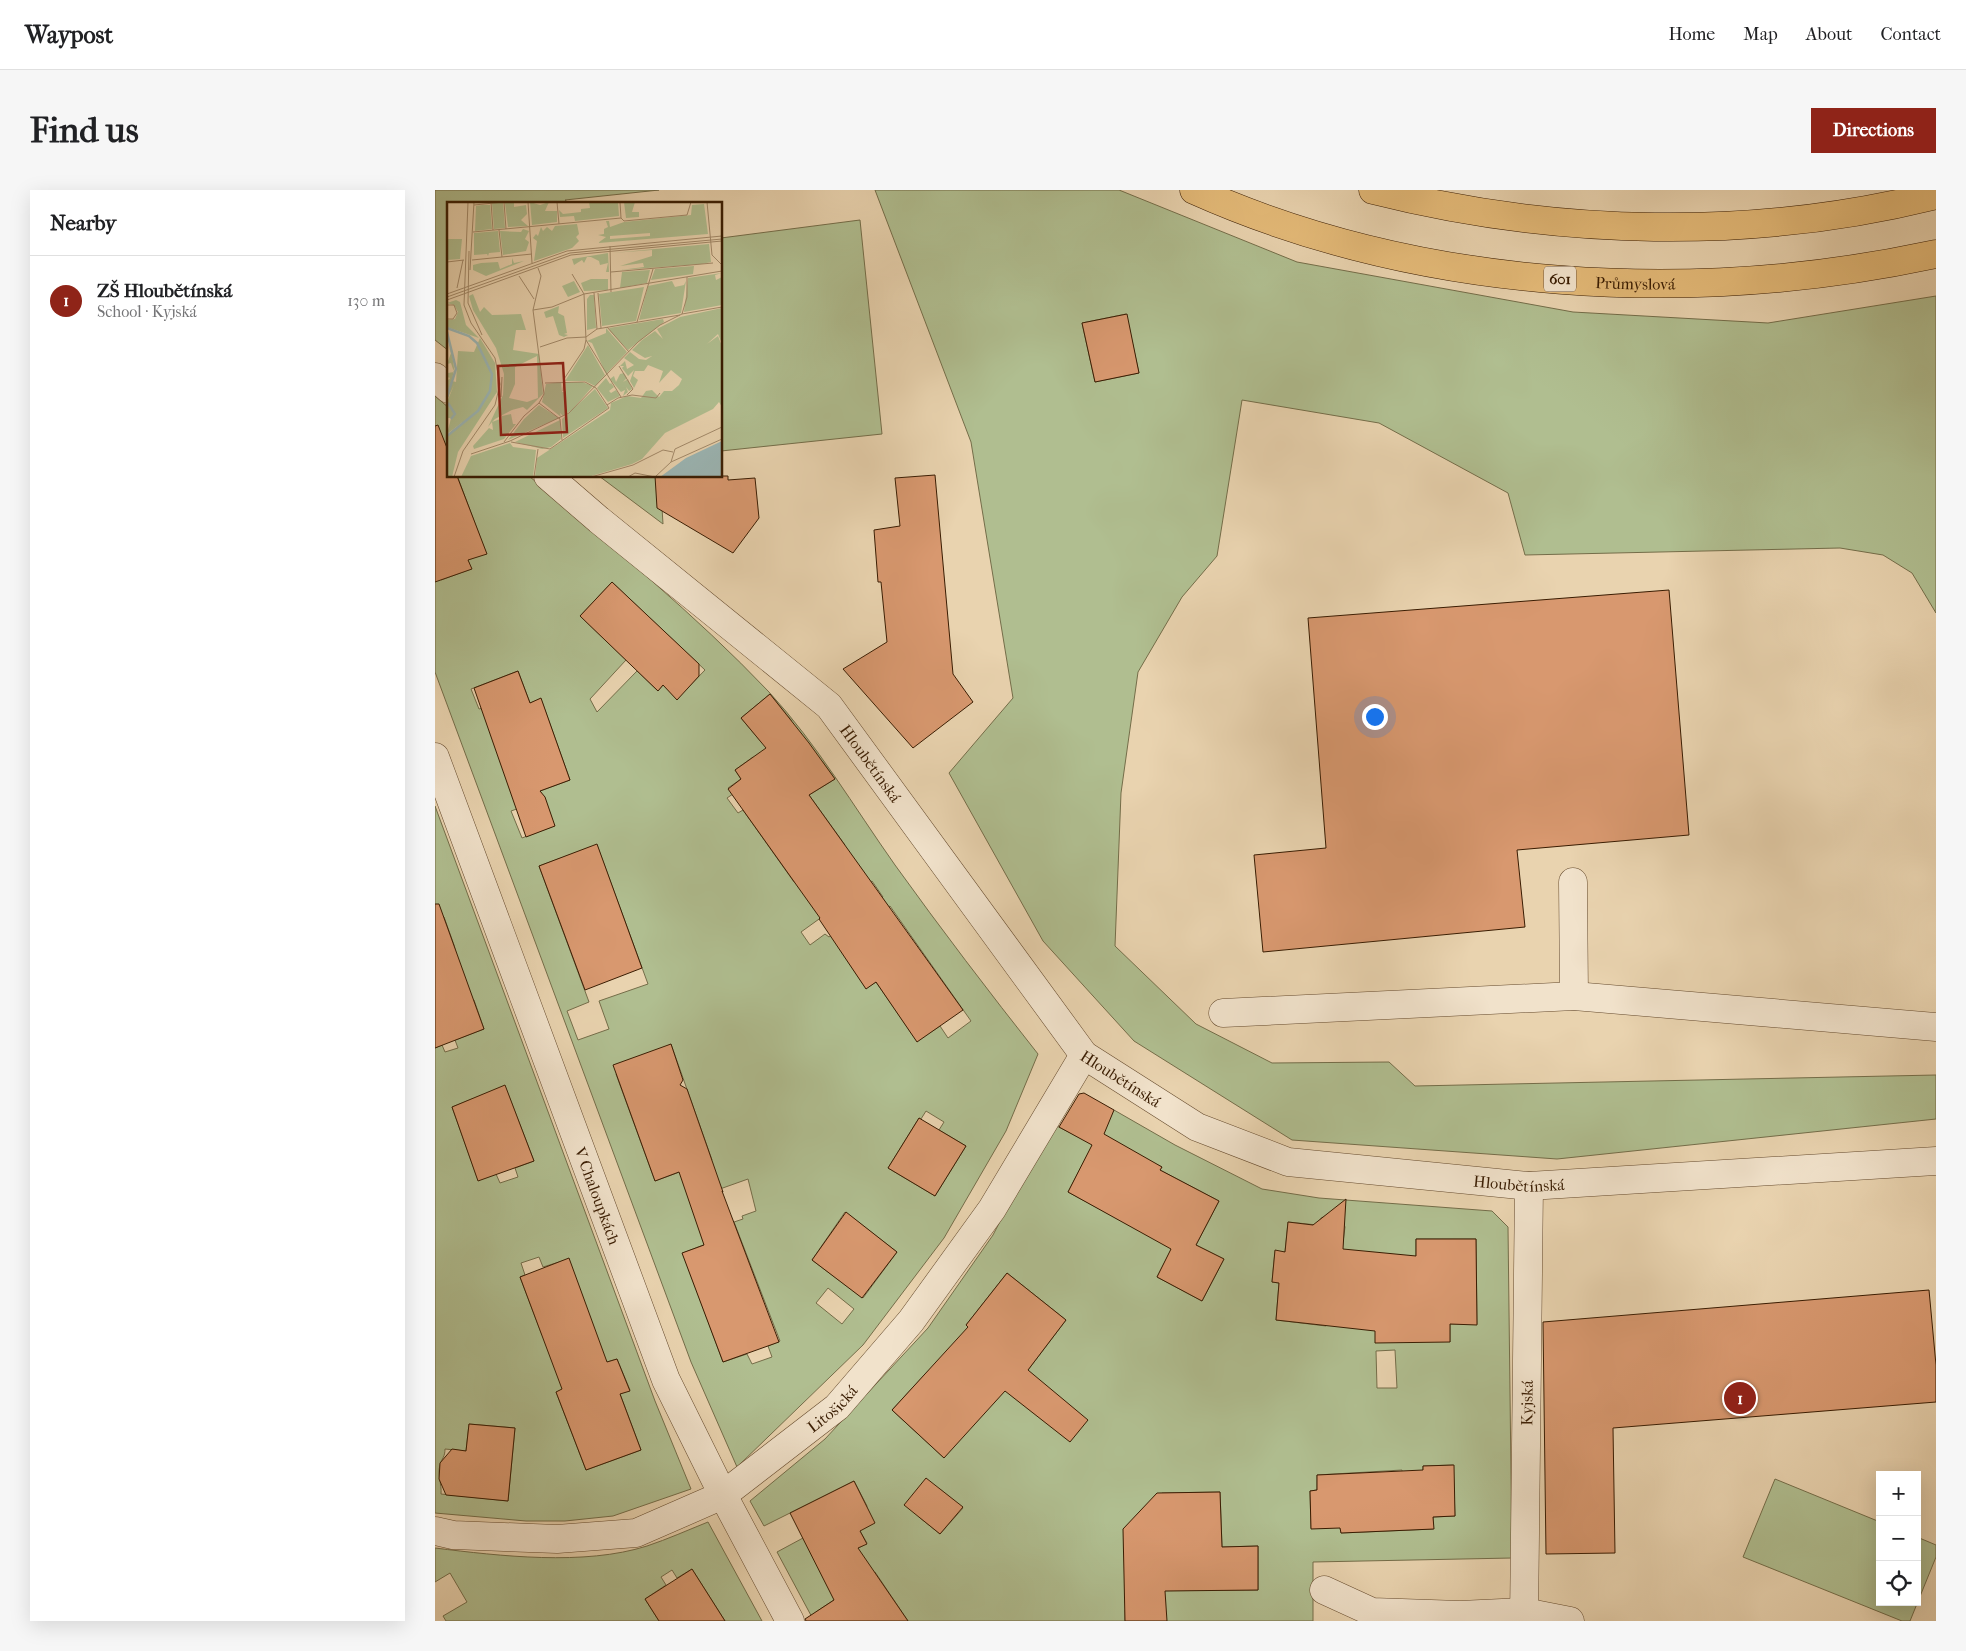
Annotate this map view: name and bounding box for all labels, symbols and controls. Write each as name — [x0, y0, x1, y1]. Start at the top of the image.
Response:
text: Waypost — [25, 21, 113, 49]
text: Home — [1668, 24, 1715, 45]
text: Map — [1743, 24, 1778, 45]
text: About — [1806, 24, 1852, 45]
text: Contact — [1880, 24, 1941, 45]
button: Directions — [1811, 108, 1936, 153]
text: Find us — [30, 110, 139, 151]
inset map — [447, 202, 723, 478]
text: Nearby — [50, 211, 116, 235]
road number: 601 — [1544, 266, 1576, 292]
street label: Průmyslová — [1595, 272, 1676, 293]
text: ZŠ Hloubětínská — [97, 280, 232, 302]
text: 1 — [63, 291, 69, 310]
text: 130 m — [347, 291, 385, 310]
text: School · Kyjská — [97, 302, 197, 321]
your location — [1362, 704, 1388, 730]
street label: Hloubětínská — [836, 721, 906, 806]
street label: Hloubětínská — [1077, 1046, 1165, 1111]
street label: V Chaloupkách — [571, 1143, 624, 1247]
street label: Hloubětínská — [1473, 1171, 1566, 1195]
pin: 1 — [1724, 1379, 1756, 1417]
street label: Kyjská — [1517, 1380, 1536, 1426]
street label: Litošická — [803, 1381, 862, 1436]
map controls — [1876, 1471, 1921, 1606]
button: + — [1876, 1471, 1921, 1516]
button: − — [1876, 1516, 1921, 1561]
button: locate — [1876, 1561, 1921, 1606]

